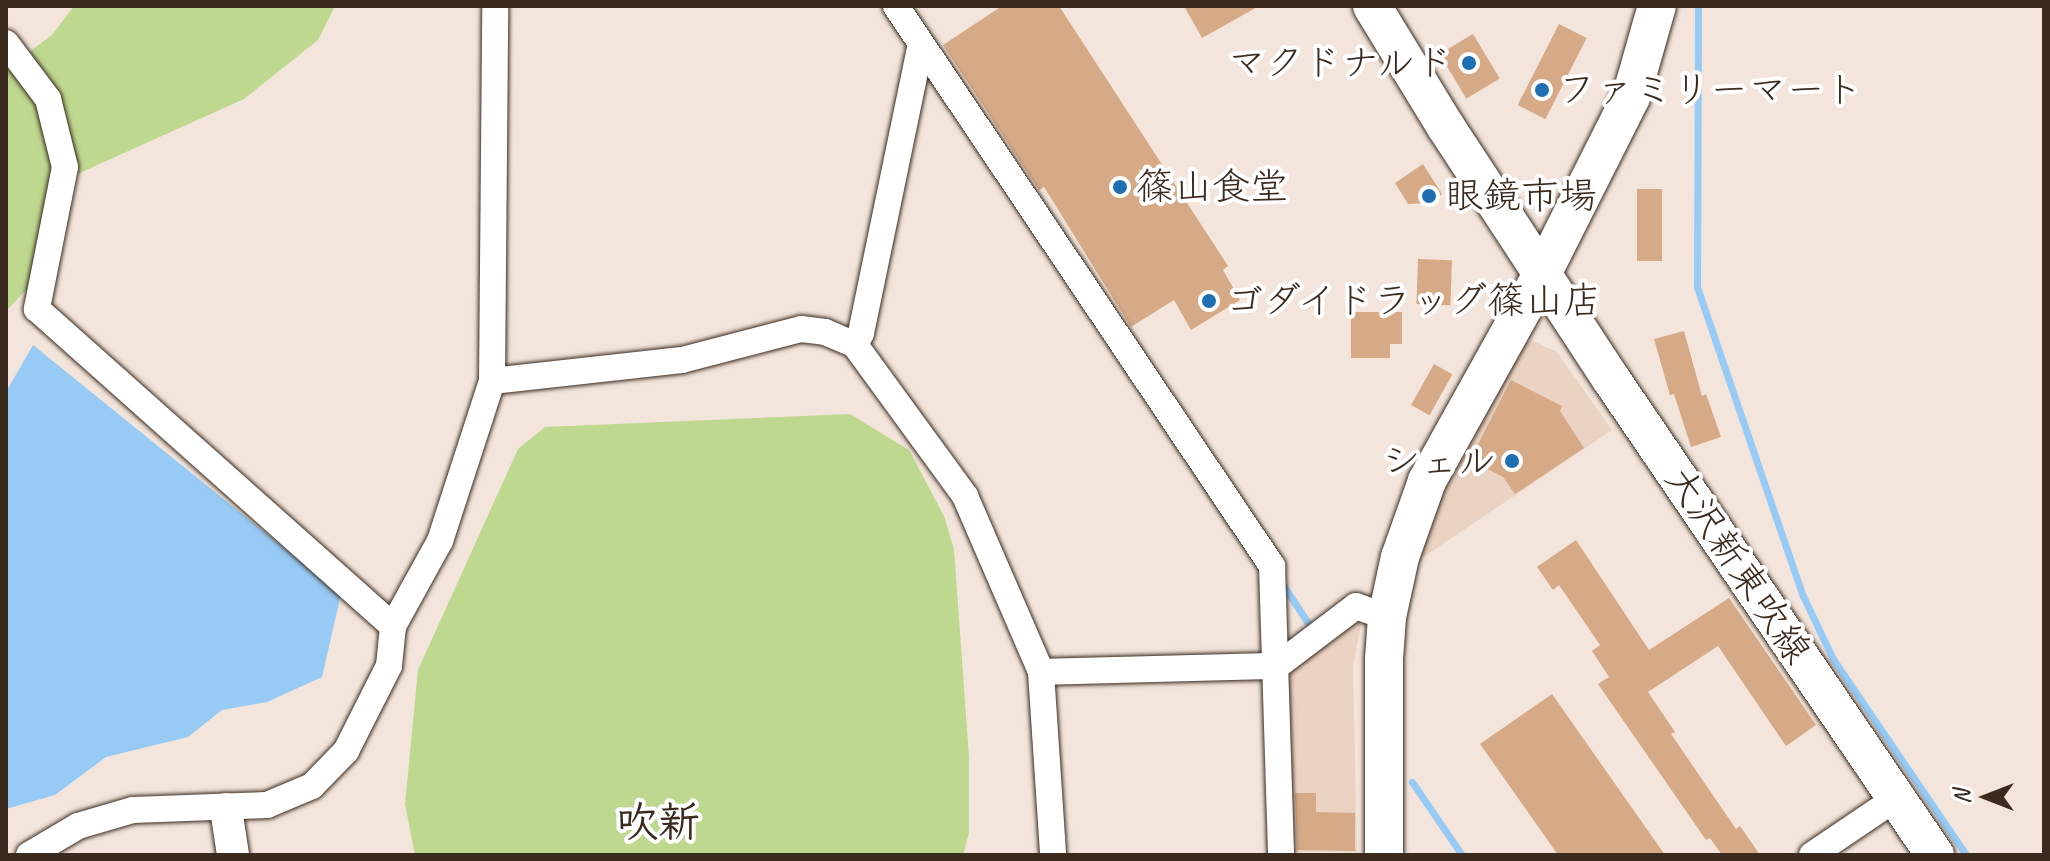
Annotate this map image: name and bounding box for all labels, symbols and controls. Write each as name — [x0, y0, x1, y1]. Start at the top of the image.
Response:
place label: マクドナルド — [1225, 40, 1453, 86]
marker: マクドナルド — [1460, 54, 1478, 72]
place label: ファミリーマート — [1558, 67, 1862, 113]
marker: ファミリーマート — [1533, 81, 1551, 99]
place label: 篠山食堂 — [1136, 164, 1288, 210]
place label: 眼鏡市場 — [1445, 173, 1597, 219]
marker: 篠山食堂 — [1111, 178, 1129, 196]
marker: 眼鏡市場 — [1420, 187, 1438, 205]
place label: ゴダイドラッグ篠山店 — [1225, 278, 1605, 324]
marker: ゴダイドラッグ篠山店 — [1200, 292, 1218, 310]
place label: シェル — [1382, 438, 1496, 484]
marker: シェル — [1503, 452, 1521, 470]
street label: 大沢新東吹線 — [1655, 458, 1821, 672]
north arrow — [1946, 757, 2026, 837]
text: N — [1948, 790, 1976, 804]
district label: 吹新 — [616, 798, 700, 848]

